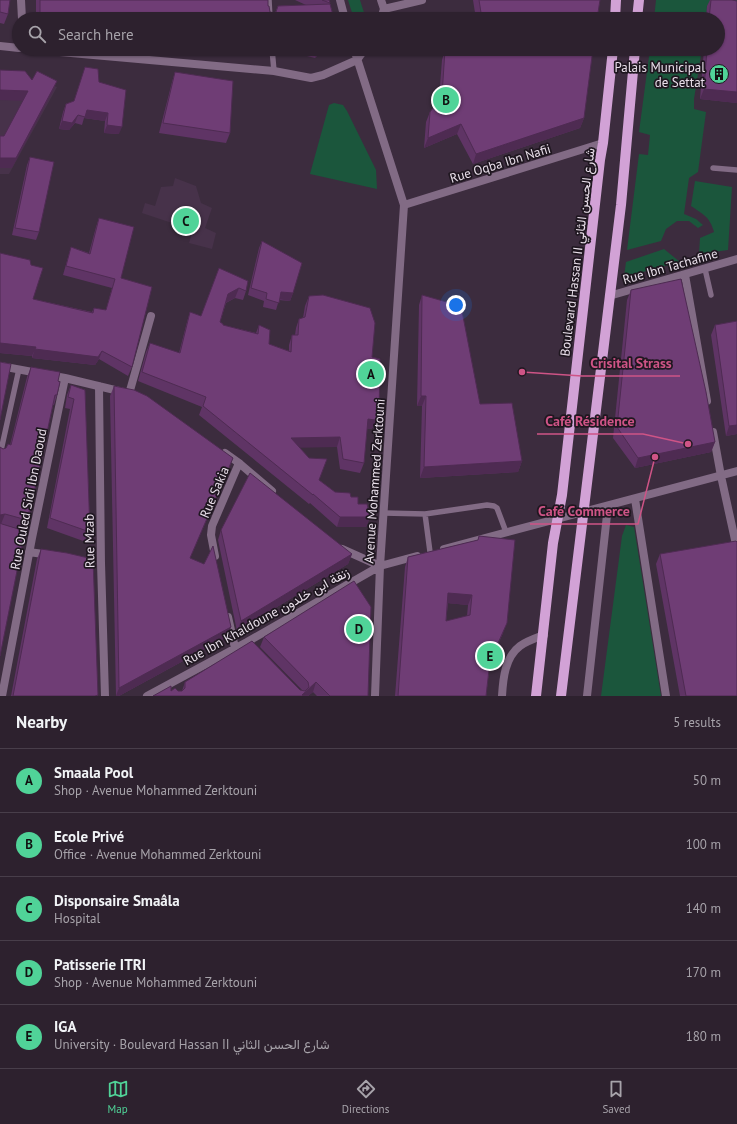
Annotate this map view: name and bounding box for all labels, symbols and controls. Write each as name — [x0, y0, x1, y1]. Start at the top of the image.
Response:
search box — [12, 12, 725, 56]
icon: search — [26, 23, 48, 45]
text: Search here — [58, 25, 134, 44]
place label: Palais Municipal de Settat — [615, 59, 706, 91]
building icon: Palais Municipal de Settat — [708, 63, 730, 85]
pin: B — [433, 85, 459, 115]
street label: Rue Oqba Ibn Nafii — [448, 140, 553, 187]
street label: Boulevard Hassan II شارع الحسن الثاني — [556, 147, 601, 357]
pin: C — [173, 206, 199, 236]
street label: Rue Ibn Tachafine — [621, 245, 720, 288]
your location — [446, 295, 466, 315]
callout: Crisital Strass — [582, 350, 680, 376]
text: Crisital Strass — [590, 354, 672, 372]
pin: A — [358, 359, 384, 389]
street label: Avenue Mohammed Zerktouni — [360, 398, 389, 564]
callout: Café Résidence — [537, 408, 643, 434]
text: Café Résidence — [545, 412, 635, 430]
street label: Rue Ouled Sidi Ibn Daoud — [6, 427, 50, 571]
street label: Rue Sakia — [196, 464, 233, 520]
callout: Café Commerce — [530, 498, 638, 524]
text: Café Commerce — [538, 502, 630, 520]
street label: Rue Mzab — [81, 514, 98, 568]
street label: Rue Ibn Khaldoune زنقة ابن خلدون — [180, 564, 352, 669]
pin: D — [346, 614, 372, 644]
pin: E — [477, 641, 503, 671]
text: Nearby — [16, 711, 67, 733]
text: 5 results — [673, 714, 721, 731]
text: Smaala Pool — [54, 763, 133, 782]
text: A — [25, 772, 33, 789]
text: 50 m — [693, 772, 721, 789]
text: Shop · Avenue Mohammed Zerktouni — [54, 782, 257, 799]
text: Ecole Privé — [54, 827, 124, 846]
text: B — [25, 836, 33, 853]
text: 100 m — [686, 836, 721, 853]
text: Office · Avenue Mohammed Zerktouni — [54, 846, 262, 863]
text: Disponsaire Smaâla — [54, 891, 180, 910]
text: C — [25, 900, 33, 917]
text: 140 m — [686, 900, 721, 917]
text: Hospital — [54, 910, 100, 927]
text: Patisserie ITRI — [54, 955, 146, 974]
text: D — [25, 964, 33, 981]
text: 170 m — [686, 964, 721, 981]
text: Shop · Avenue Mohammed Zerktouni — [54, 974, 257, 991]
text: IGA — [54, 1017, 77, 1036]
text: E — [26, 1028, 32, 1045]
text: 180 m — [686, 1028, 721, 1045]
text: University · Boulevard Hassan II شارع الحسن الثاني — [54, 1036, 329, 1053]
tab: Map — [107, 1078, 129, 1116]
tab: Directions — [342, 1078, 389, 1116]
tab: Saved — [602, 1078, 630, 1116]

